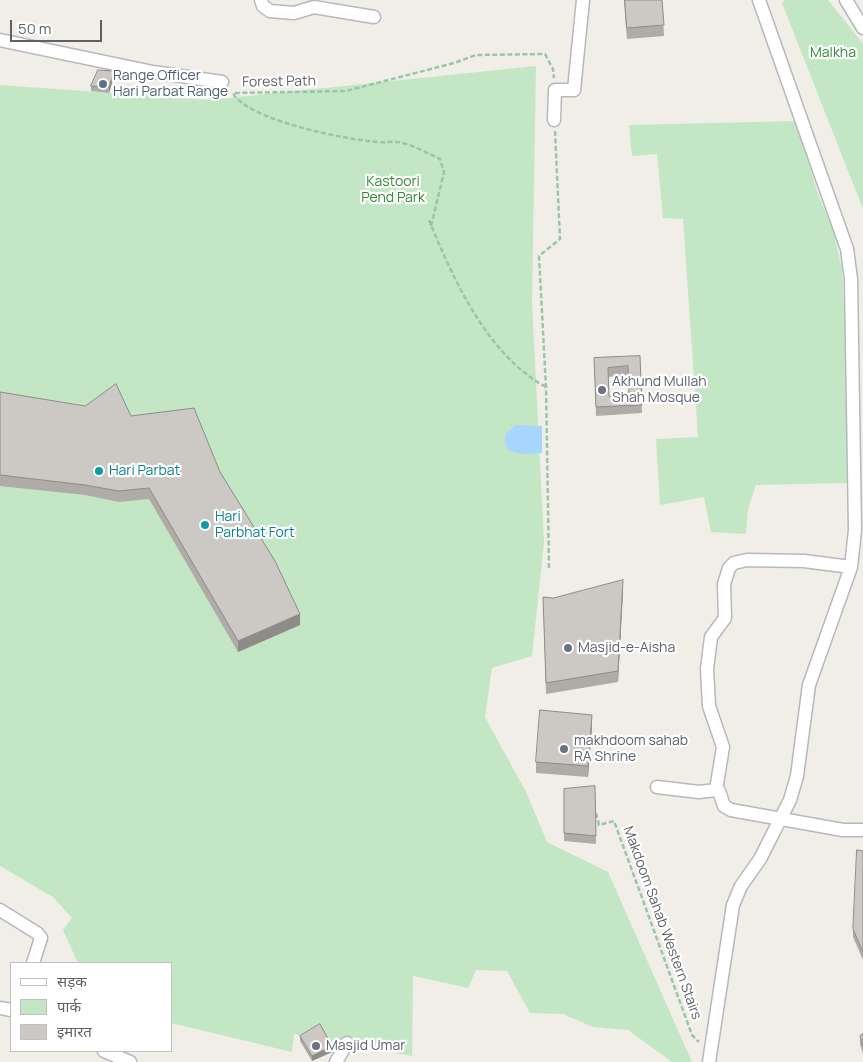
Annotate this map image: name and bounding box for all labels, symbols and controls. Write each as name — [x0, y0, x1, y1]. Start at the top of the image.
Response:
scale bar — [12, 10, 105, 42]
text: 50 m — [18, 18, 52, 39]
park label: Malkha — [810, 45, 856, 61]
place label: Range Officer Hari Parbat Range — [113, 68, 228, 100]
street label: Forest Path — [242, 73, 316, 91]
marker: Range Officer Hari Parbat Range — [97, 78, 109, 90]
park label: Kastoori Pend Park — [361, 174, 425, 206]
place label: Akhund Mullah Shah Mosque — [612, 374, 707, 407]
marker: Akhund Mullah Shah Mosque — [596, 384, 608, 396]
place label: Hari Parbat — [109, 463, 180, 479]
marker: Hari Parbat — [93, 465, 105, 477]
place label: Hari Parbhat Fort — [215, 509, 295, 542]
marker: Hari Parbhat Fort — [199, 519, 211, 531]
place label: Masjid-e-Aisha — [578, 640, 675, 656]
marker: Masjid-e-Aisha — [562, 642, 574, 654]
place label: makhdoom sahab RA Shrine — [574, 733, 688, 766]
marker: makhdoom sahab RA Shrine — [558, 743, 570, 755]
street label: Makdoom Sahab Western Stairs — [619, 824, 705, 1022]
legend — [10, 962, 172, 1052]
text: सड़क — [57, 971, 87, 992]
text: पार्क — [57, 996, 81, 1017]
text: इमारत — [57, 1021, 92, 1042]
place label: Masjid Umar — [326, 1038, 405, 1054]
marker: Masjid Umar — [310, 1040, 322, 1052]

